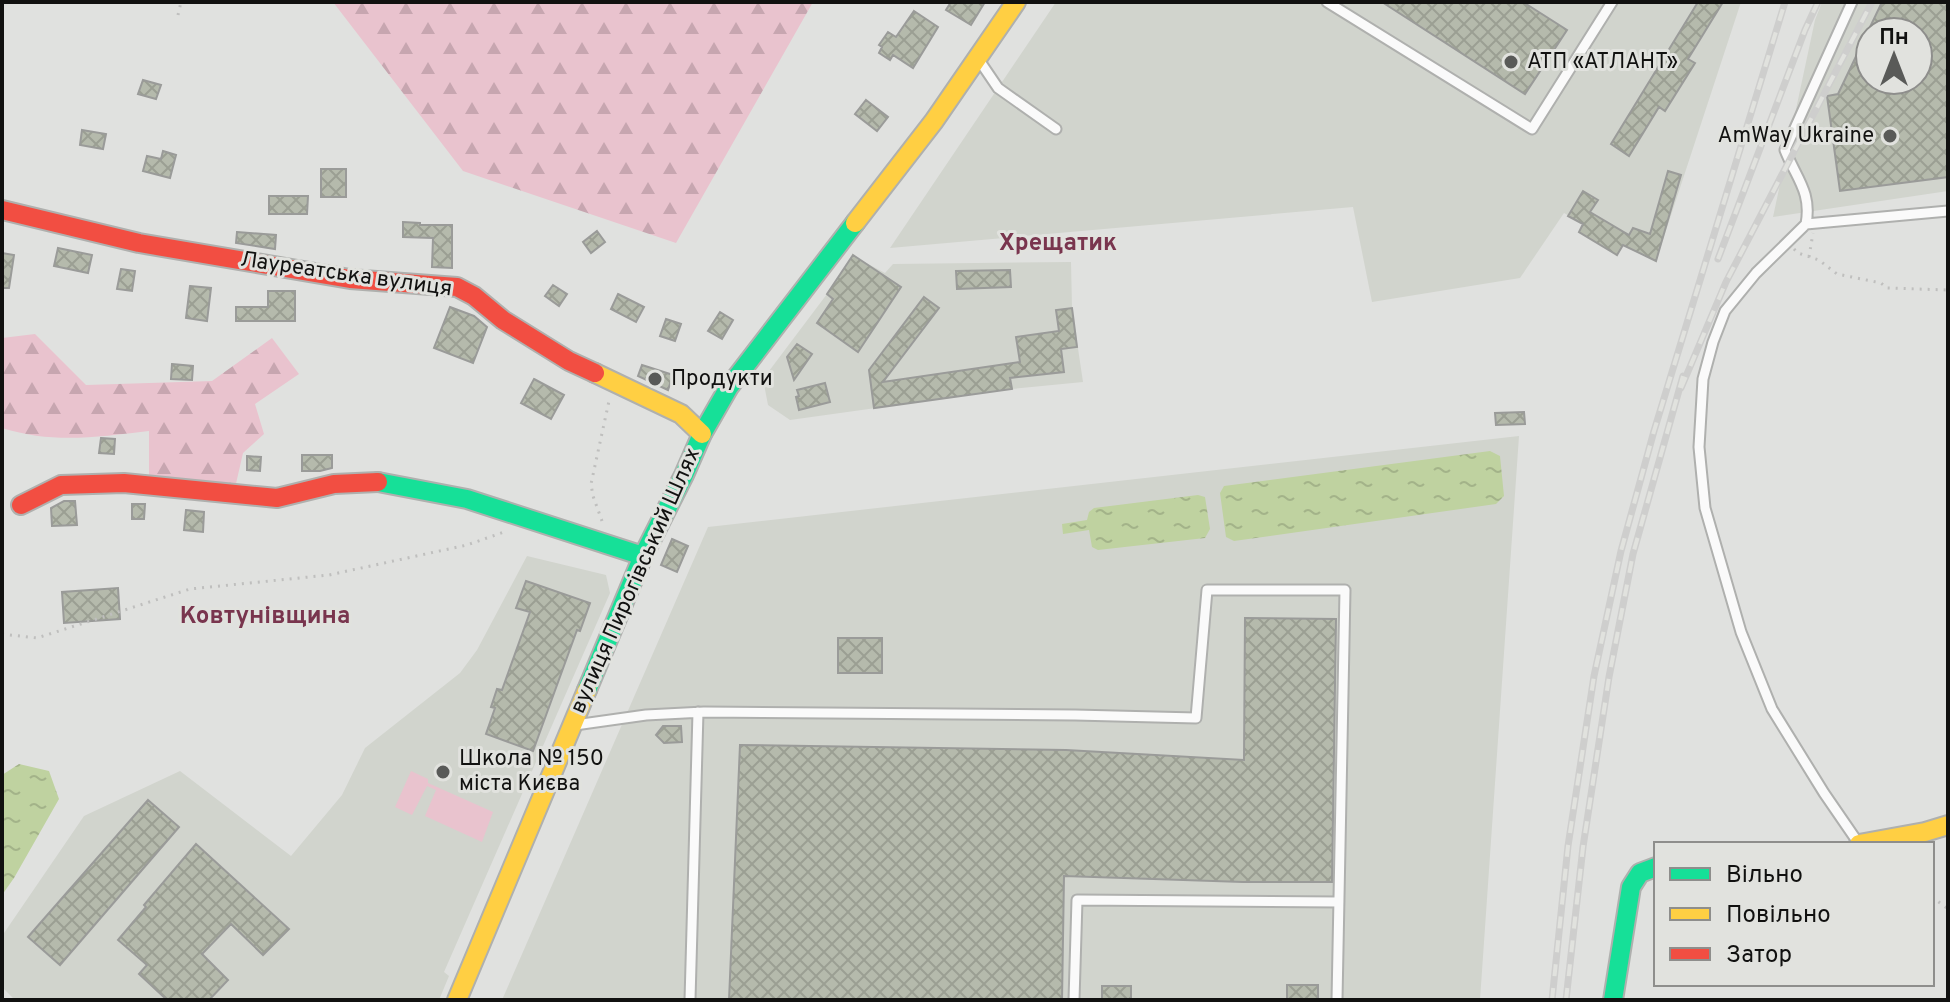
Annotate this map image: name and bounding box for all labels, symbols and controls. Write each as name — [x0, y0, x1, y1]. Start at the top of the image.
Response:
north arrow — [1854, 16, 1934, 96]
text: Пн — [1879, 25, 1909, 52]
place label: АТП «АТЛАНТ» — [1527, 49, 1678, 76]
marker: АТП «АТЛАНТ» — [1502, 53, 1520, 71]
place label: AmWay Ukraine — [1718, 123, 1874, 150]
marker: AmWay Ukraine — [1881, 127, 1899, 145]
district label: Хрещатик — [999, 229, 1117, 259]
street label: Лауреатська вулиця — [238, 247, 454, 303]
place label: Продукти — [671, 366, 773, 393]
marker: Продукти — [646, 370, 664, 388]
street label: вулиця Пирогівський Шлях — [565, 444, 707, 718]
district label: Ковтунівщина — [180, 602, 350, 632]
place label: Школа № 150 міста Києва — [459, 746, 604, 798]
marker: Школа № 150 міста Києва — [434, 763, 452, 781]
legend — [1654, 842, 1934, 986]
text: Вільно — [1726, 861, 1803, 891]
text: Повільно — [1726, 901, 1831, 931]
text: Затор — [1726, 941, 1792, 971]

